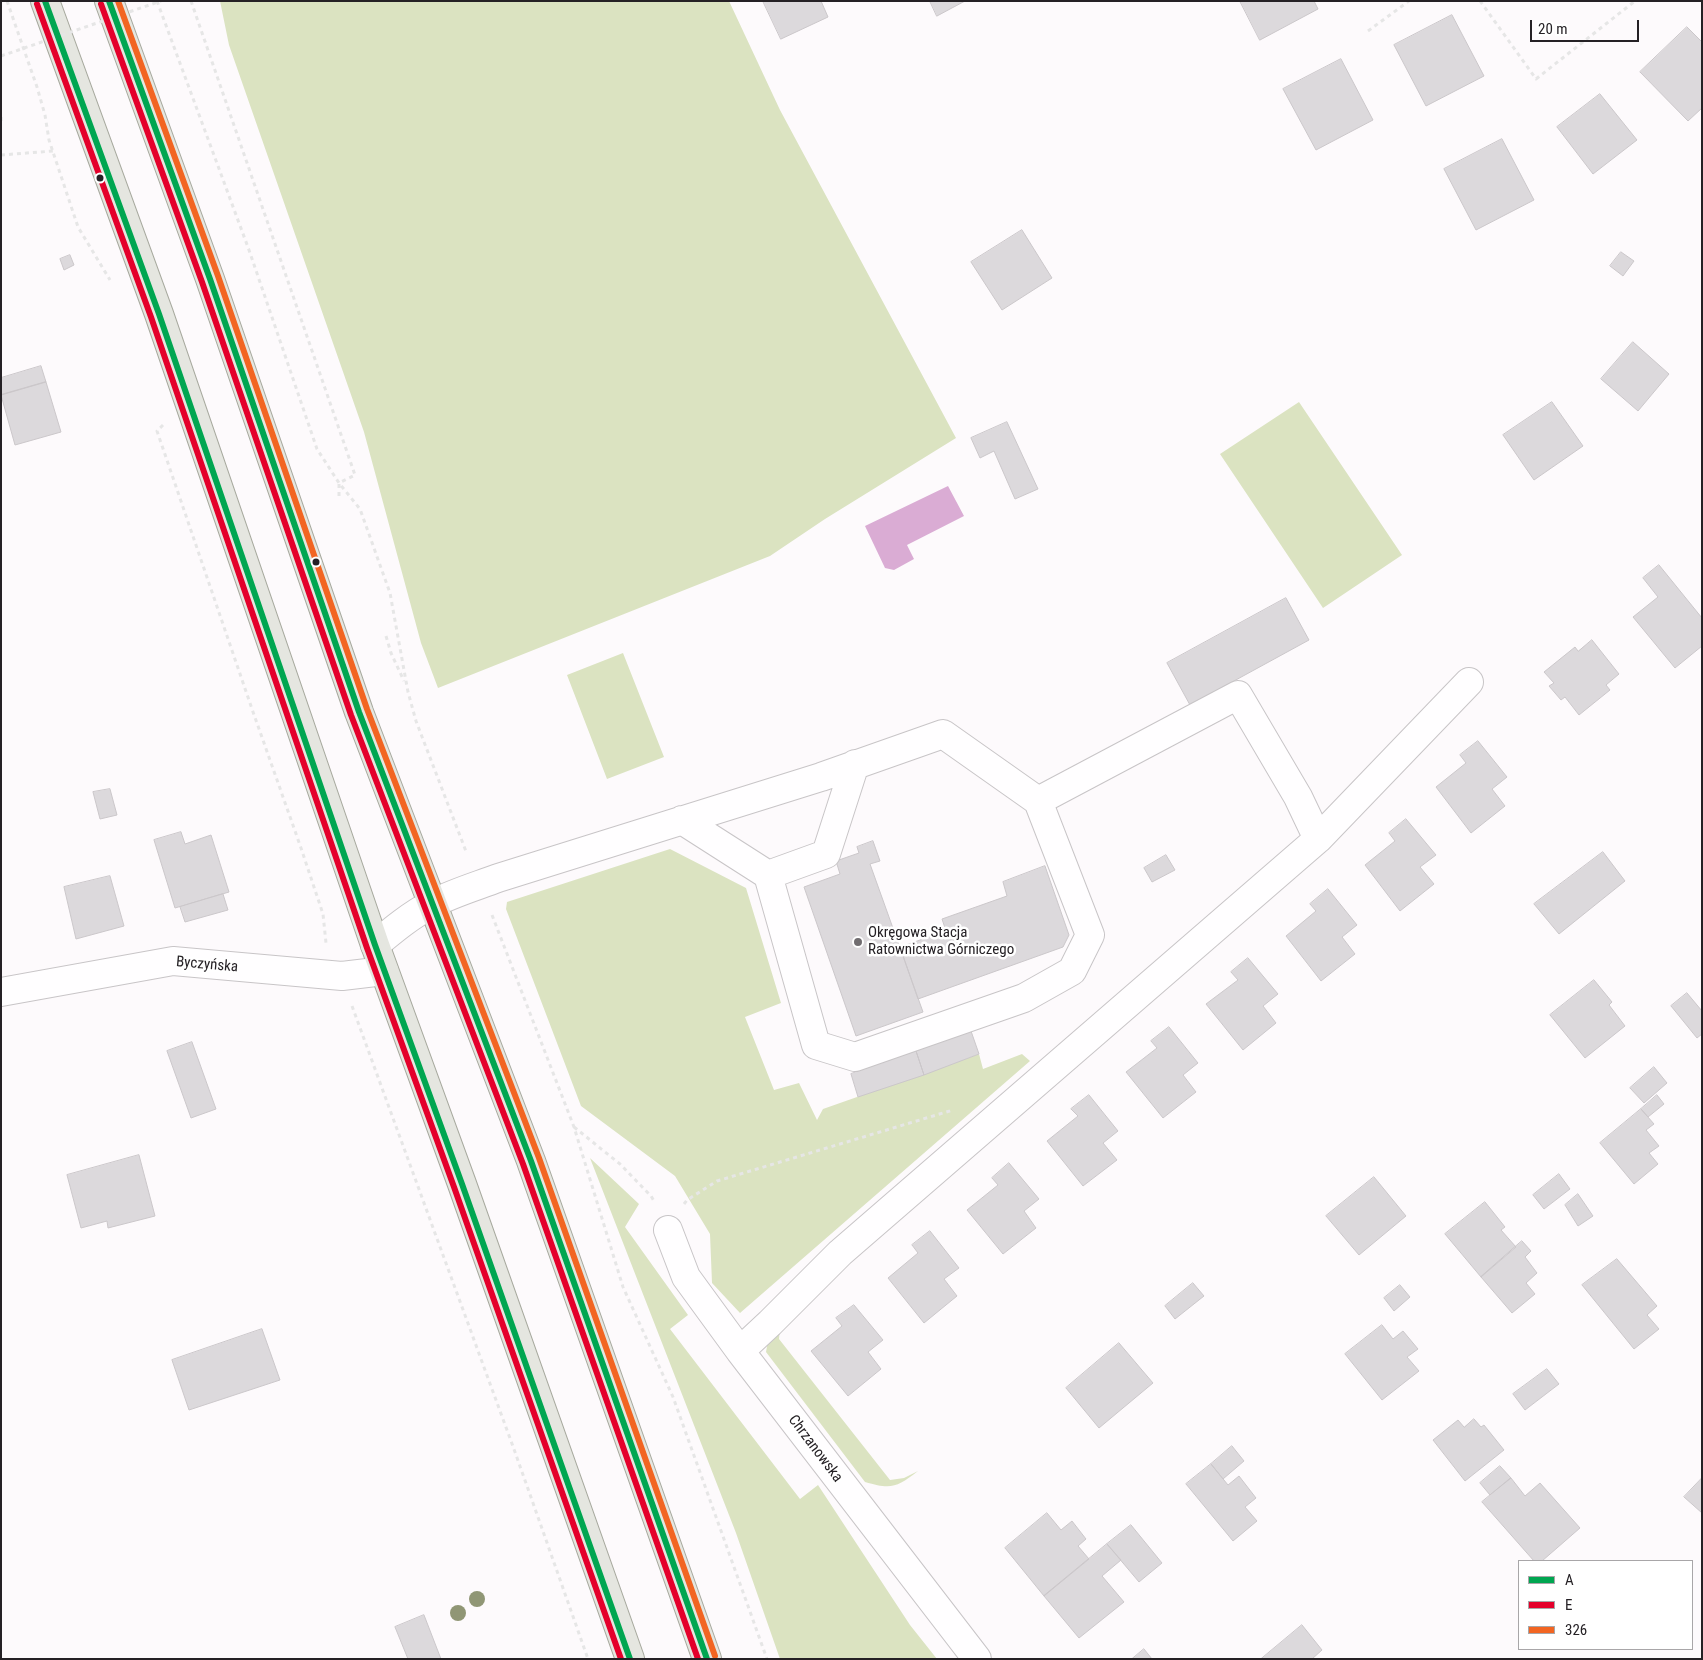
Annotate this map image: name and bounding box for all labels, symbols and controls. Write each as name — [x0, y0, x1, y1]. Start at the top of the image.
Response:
scale bar — [1533, 10, 1642, 42]
text: 20 m — [1538, 20, 1568, 38]
unlabelled marker — [95, 173, 105, 183]
unlabelled marker — [311, 557, 321, 567]
place label: Okręgowa Stacja Ratownictwa Górniczego — [868, 924, 1014, 959]
marker: Okręgowa Stacja Ratownictwa Górniczego — [852, 936, 864, 948]
street label: Byczyńska — [175, 953, 239, 977]
street label: Chrzanowska — [784, 1412, 846, 1486]
legend — [1518, 1560, 1693, 1650]
text: A — [1565, 1571, 1574, 1589]
text: E — [1565, 1596, 1572, 1614]
text: 326 — [1565, 1621, 1587, 1639]

